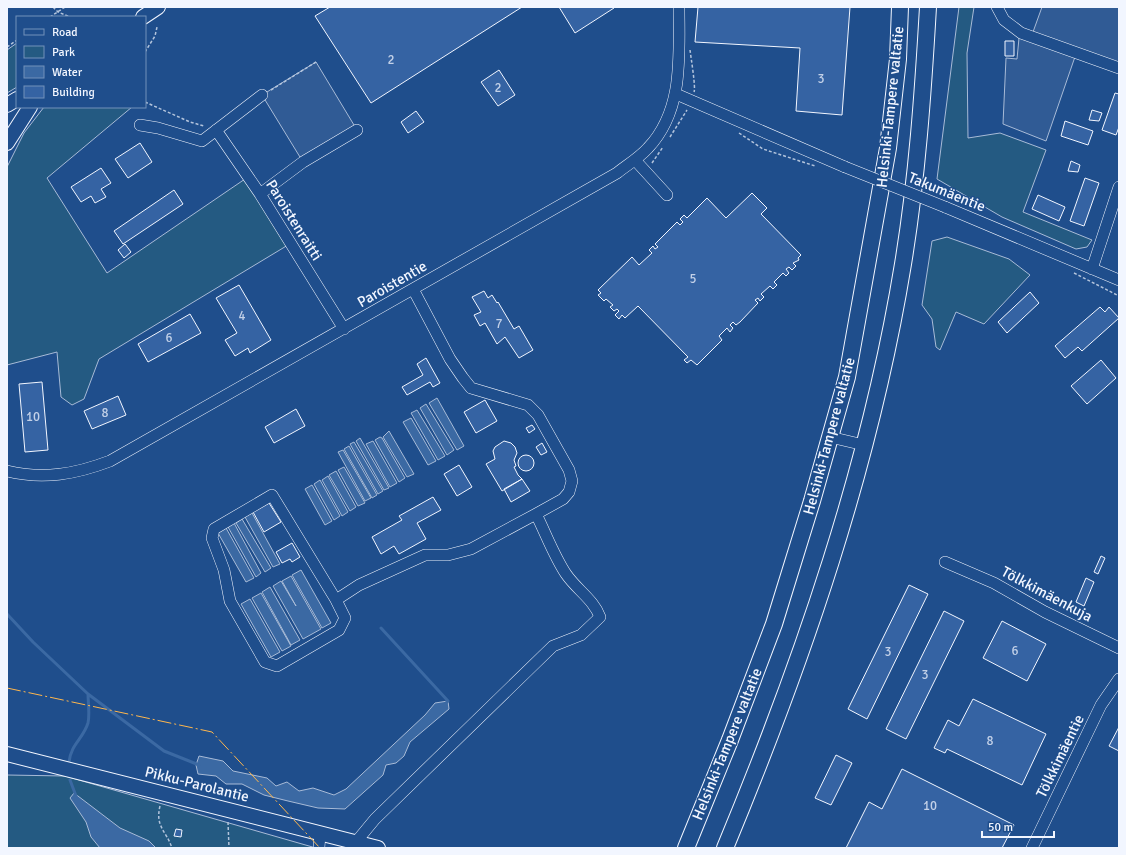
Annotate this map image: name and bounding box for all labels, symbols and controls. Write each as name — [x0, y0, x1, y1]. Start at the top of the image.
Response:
legend — [16, 16, 146, 108]
text: Road — [52, 25, 78, 40]
street label: Helsinki-Tampere valtatie — [873, 25, 907, 189]
text: Park — [52, 45, 75, 60]
house number: 2 — [387, 52, 395, 68]
text: Water — [52, 65, 83, 80]
house number: 3 — [817, 71, 825, 87]
house number: 2 — [494, 80, 502, 96]
text: Building — [52, 85, 95, 100]
street label: Takumäentie — [906, 168, 988, 216]
street label: Paroistenraitti — [262, 176, 326, 264]
street label: Paroistentie — [354, 257, 430, 311]
house number: 5 — [689, 271, 697, 287]
house number: 4 — [238, 308, 246, 324]
house number: 7 — [495, 316, 503, 332]
house number: 6 — [165, 330, 173, 346]
street label: Helsinki-Tampere valtatie — [799, 355, 859, 517]
house number: 8 — [101, 405, 109, 421]
house number: 10 — [26, 409, 40, 425]
street label: Tölkkimäenkuja — [998, 563, 1096, 625]
house number: 6 — [1011, 643, 1019, 659]
house number: 3 — [884, 644, 892, 660]
street label: Helsinki-Tampere valtatie — [688, 665, 766, 823]
house number: 3 — [921, 667, 929, 683]
street label: Tölkkimäentie — [1032, 712, 1088, 800]
house number: 8 — [986, 733, 994, 749]
street label: Pikku-Parolantie — [143, 762, 251, 806]
house number: 10 — [923, 798, 937, 814]
scale bar — [982, 813, 1054, 839]
text: 50 m — [988, 820, 1013, 835]

